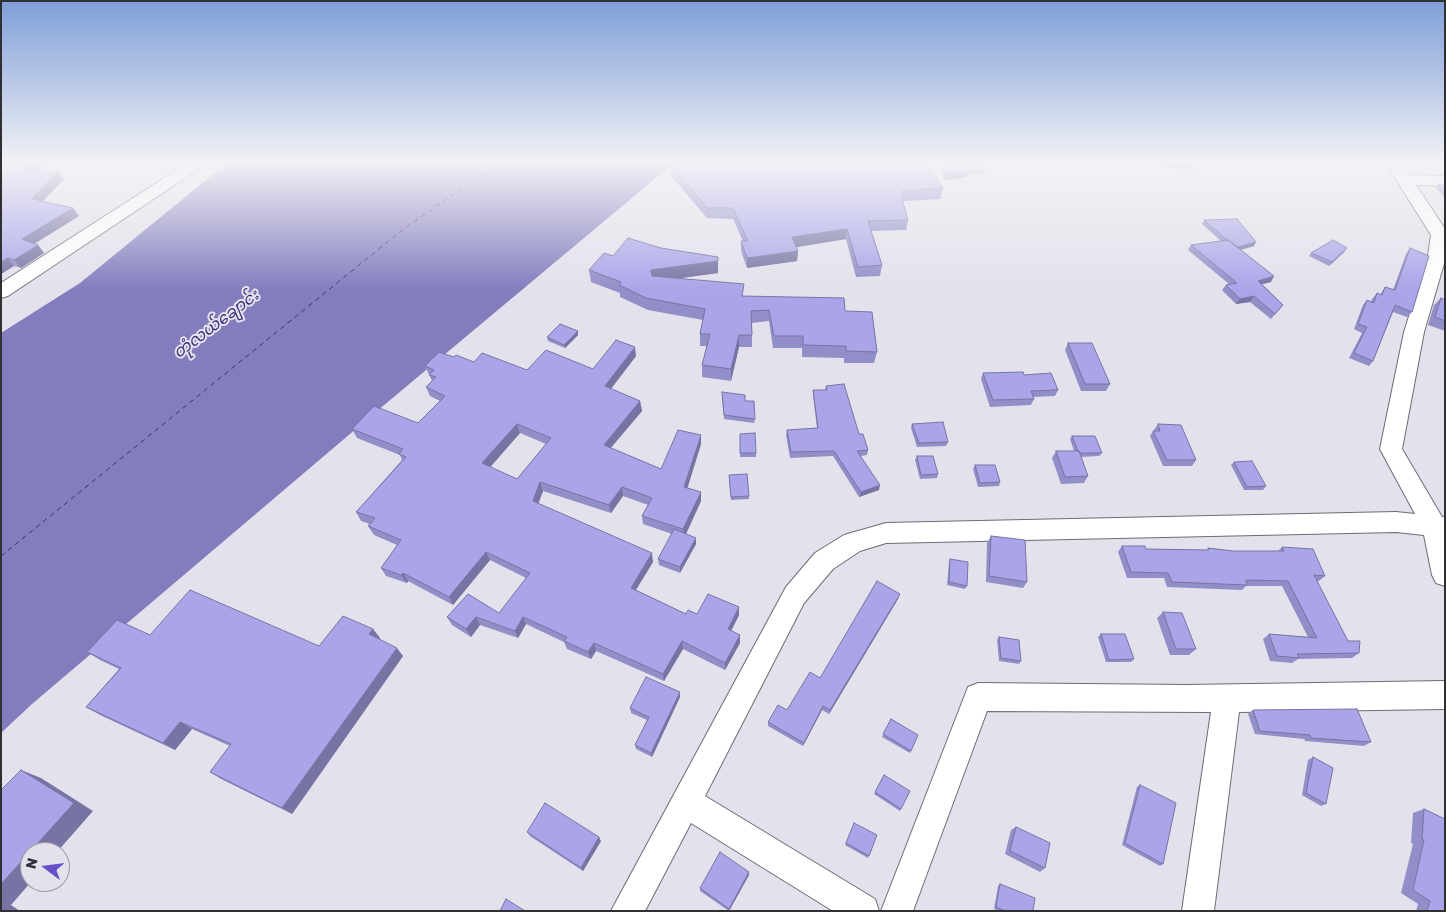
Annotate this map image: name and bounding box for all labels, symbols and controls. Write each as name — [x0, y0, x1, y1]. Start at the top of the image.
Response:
water label: တုံလယ်ချောင်း — [169, 286, 263, 362]
north arrow — [20, 842, 70, 892]
text: N — [21, 856, 41, 871]

